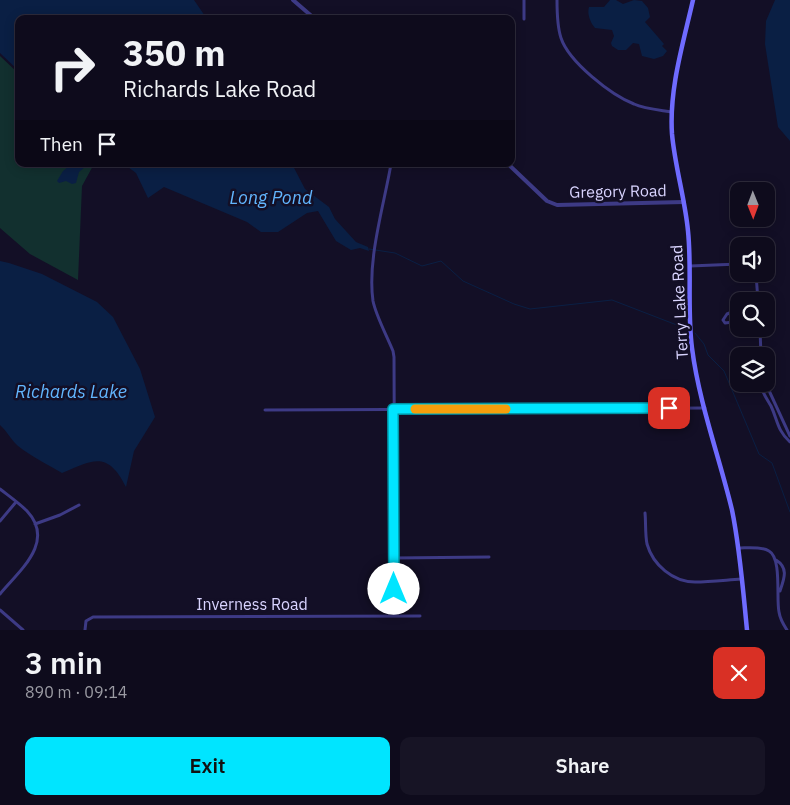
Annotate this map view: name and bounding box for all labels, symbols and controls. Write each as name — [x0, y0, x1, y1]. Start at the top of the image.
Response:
text: 350 m — [123, 30, 226, 76]
icon: right — [40, 35, 105, 100]
text: Richards Lake Road — [123, 74, 316, 103]
icon: arrive — [93, 130, 121, 158]
text: Then — [40, 132, 83, 156]
street label: Gregory Road — [569, 180, 667, 202]
north arrow — [730, 182, 775, 228]
map controls — [730, 182, 775, 392]
water label: Long Pond — [230, 186, 313, 209]
button: sound — [730, 237, 775, 282]
street label: Terry Lake Road — [666, 244, 692, 360]
button: search — [730, 292, 775, 337]
button: layers — [730, 347, 775, 392]
water label: Richards Lake — [15, 380, 127, 403]
pin — [648, 387, 690, 429]
icon: arrive — [655, 394, 683, 422]
position arrow — [367, 562, 419, 614]
street label: Inverness Road — [196, 594, 308, 614]
text: 3 min — [25, 643, 103, 682]
button: close — [713, 647, 765, 699]
text: 890 m · 09:14 — [25, 682, 127, 702]
button: Exit — [25, 737, 390, 795]
button: Share — [400, 737, 765, 795]

